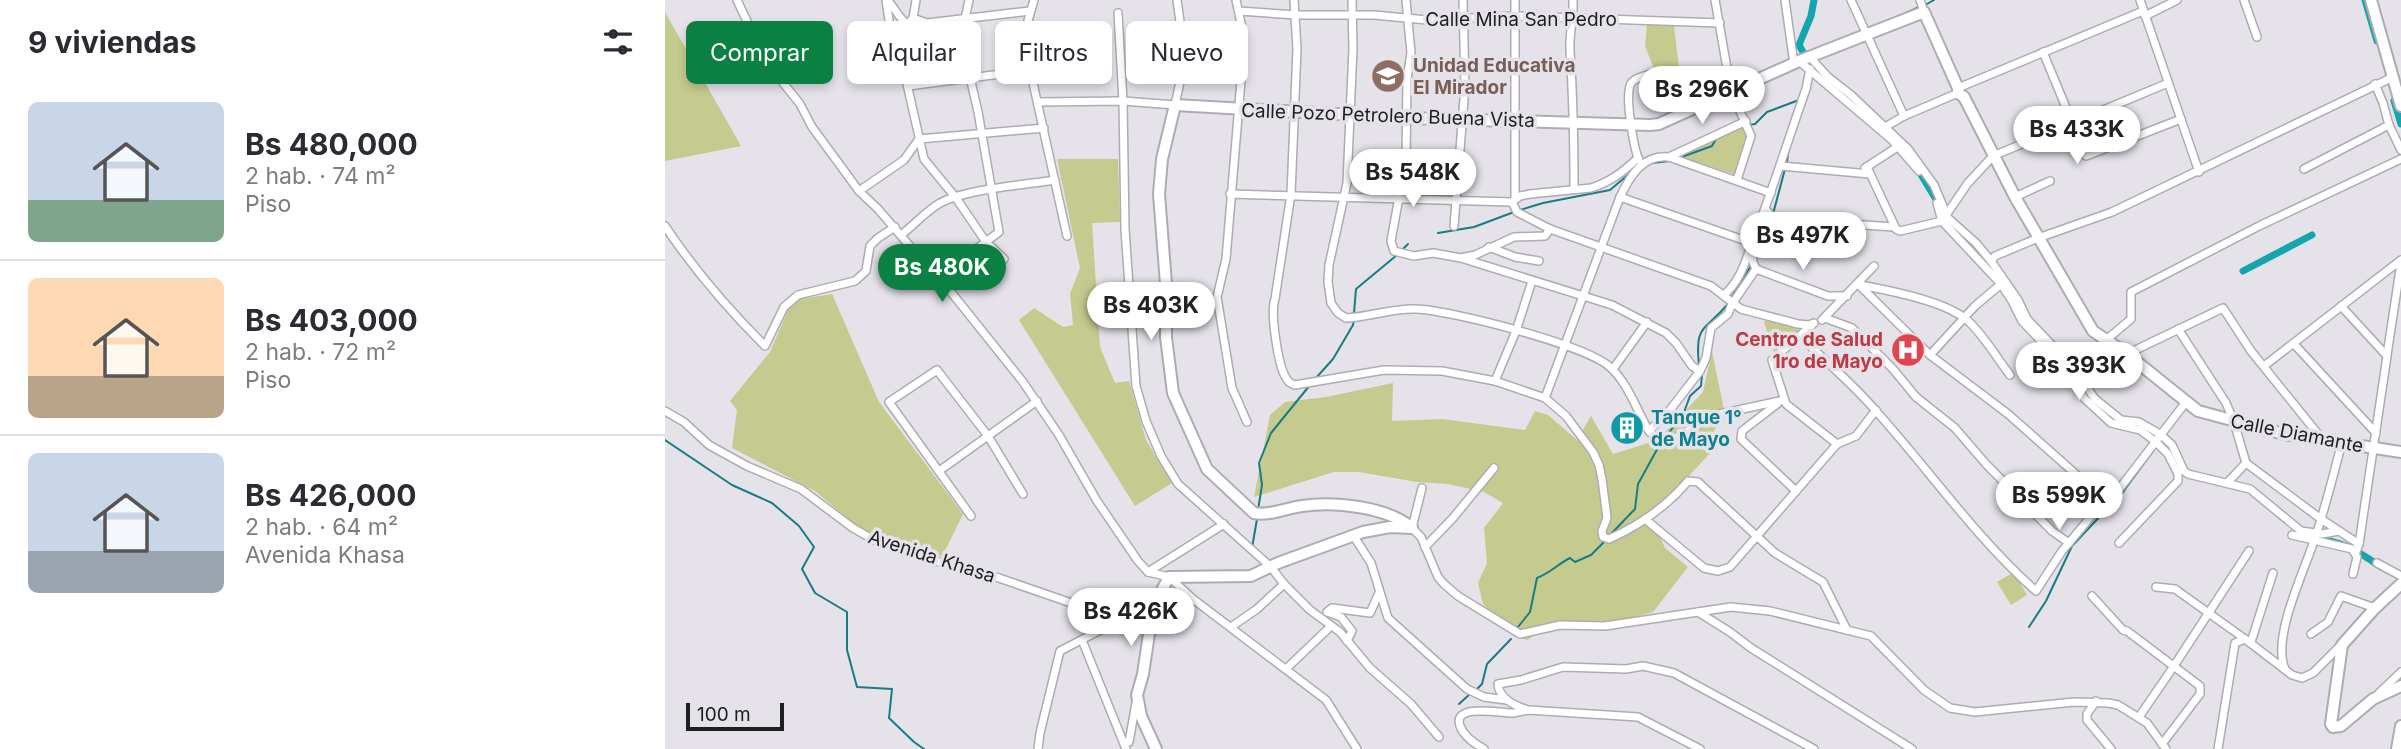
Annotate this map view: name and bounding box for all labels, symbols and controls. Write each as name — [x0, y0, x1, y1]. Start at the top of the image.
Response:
street label: Calle Mina San Pedro — [1425, 8, 1617, 31]
chip: Comprar — [686, 21, 833, 84]
chip: Alquilar — [847, 21, 981, 84]
chip: Filtros — [995, 21, 1112, 84]
chip: Nuevo — [1126, 21, 1248, 84]
icon: filters — [599, 23, 637, 61]
text: 9 viviendas — [28, 24, 197, 60]
place label: Unidad Educativa El Mirador — [1413, 54, 1575, 99]
school or university icon: Unidad Educativa El Mirador — [1369, 57, 1407, 95]
pin: Bs 296K — [1637, 66, 1767, 126]
text: Bs 296K — [1655, 75, 1749, 103]
street label: Calle Pozo Petrolero Buena Vista — [1241, 99, 1535, 132]
pin: Bs 433K — [2012, 106, 2142, 166]
text: Bs 433K — [2029, 115, 2125, 143]
text: Bs 480,000 — [245, 126, 418, 162]
icon: home — [84, 130, 168, 214]
pin: Bs 548K — [1348, 150, 1478, 209]
text: Bs 548K — [1365, 158, 1461, 186]
text: 2 hab. · 74 m² — [245, 162, 396, 190]
text: Piso — [245, 190, 291, 218]
pin: Bs 497K — [1738, 212, 1868, 272]
text: Bs 497K — [1756, 221, 1850, 249]
pin: Bs 480K — [877, 244, 1007, 304]
text: Bs 480K — [894, 253, 990, 281]
pin: Bs 403K — [1086, 282, 1216, 342]
text: Bs 403K — [1103, 291, 1199, 319]
text: Bs 403,000 — [245, 302, 418, 338]
icon: home — [84, 306, 168, 390]
place label: Centro de Salud 1ro de Mayo — [1735, 328, 1883, 373]
hospital icon: Centro de Salud 1ro de Mayo — [1889, 331, 1927, 369]
text: 2 hab. · 72 m² — [245, 338, 396, 366]
pin: Bs 393K — [2014, 342, 2144, 402]
text: Bs 393K — [2032, 351, 2126, 379]
text: Piso — [245, 366, 291, 394]
place label: Tanque 1° de Mayo — [1651, 406, 1742, 451]
building icon: Tanque 1° de Mayo — [1608, 409, 1646, 447]
street label: Calle Diamante — [2229, 409, 2365, 458]
pin: Bs 599K — [1994, 472, 2124, 532]
text: Bs 426,000 — [245, 477, 416, 513]
icon: home — [84, 481, 168, 565]
text: Bs 599K — [2012, 481, 2106, 509]
text: 2 hab. · 64 m² — [245, 513, 398, 541]
street label: Avenida Khasa — [865, 525, 998, 588]
text: Avenida Khasa — [245, 541, 405, 569]
pin: Bs 426K — [1066, 588, 1196, 648]
text: Bs 426K — [1083, 597, 1179, 625]
scale bar — [686, 700, 784, 732]
text: 100 m — [697, 703, 751, 726]

